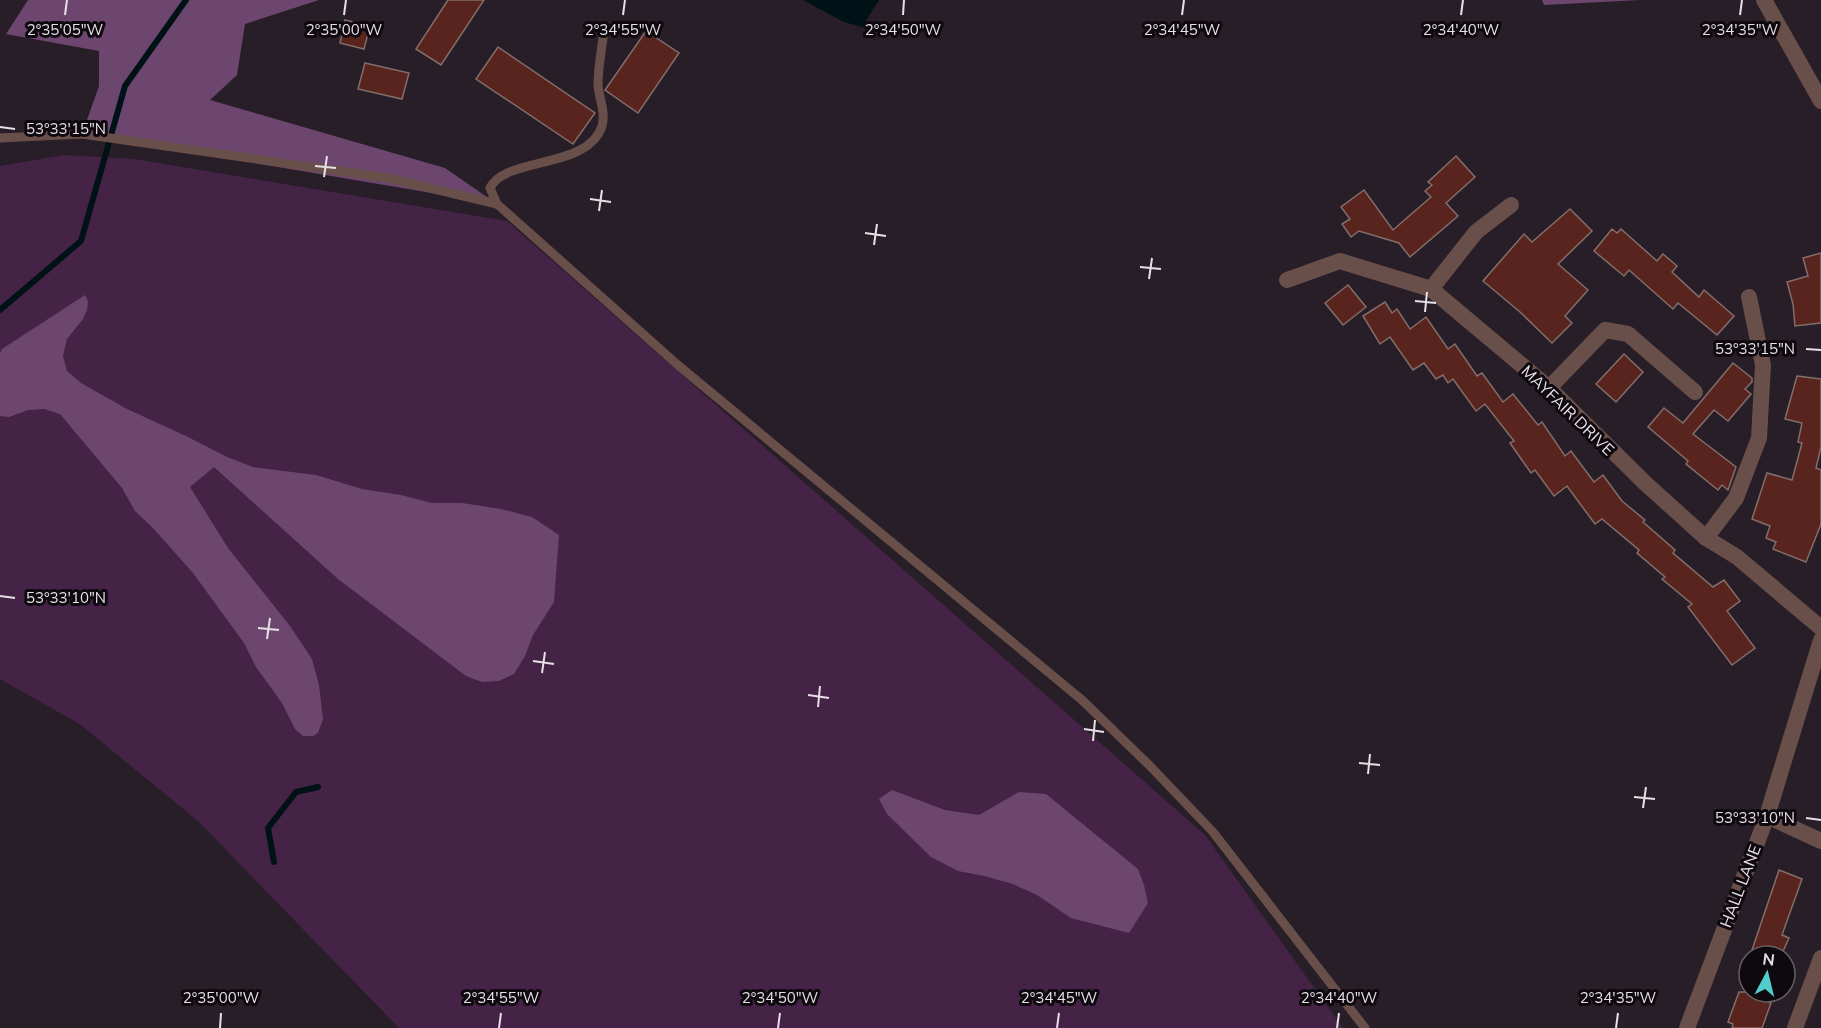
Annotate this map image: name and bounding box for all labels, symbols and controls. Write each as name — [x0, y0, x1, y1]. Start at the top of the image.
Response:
text: 2°35'05"W — [27, 20, 104, 39]
text: 2°35'00"W — [306, 20, 383, 39]
text: 2°34'55"W — [585, 20, 662, 39]
text: 2°34'50"W — [865, 20, 942, 39]
text: 2°34'45"W — [1144, 20, 1221, 39]
text: 2°34'40"W — [1423, 20, 1500, 39]
text: 2°34'35"W — [1702, 20, 1779, 39]
text: 53°33'15"N — [26, 119, 106, 138]
text: 53°33'15"N — [1715, 339, 1795, 358]
street label: MAYFAIR DRIVE — [1517, 361, 1619, 459]
text: 53°33'10"N — [26, 588, 106, 607]
text: 53°33'10"N — [1715, 808, 1795, 827]
street label: HALL LANE — [1715, 842, 1765, 930]
north arrow — [1737, 944, 1797, 1004]
text: N — [1762, 948, 1776, 970]
text: 2°35'00"W — [183, 988, 260, 1007]
text: 2°34'55"W — [463, 988, 540, 1007]
text: 2°34'50"W — [742, 988, 819, 1007]
text: 2°34'45"W — [1021, 988, 1098, 1007]
text: 2°34'40"W — [1301, 988, 1378, 1007]
text: 2°34'35"W — [1580, 988, 1657, 1007]

